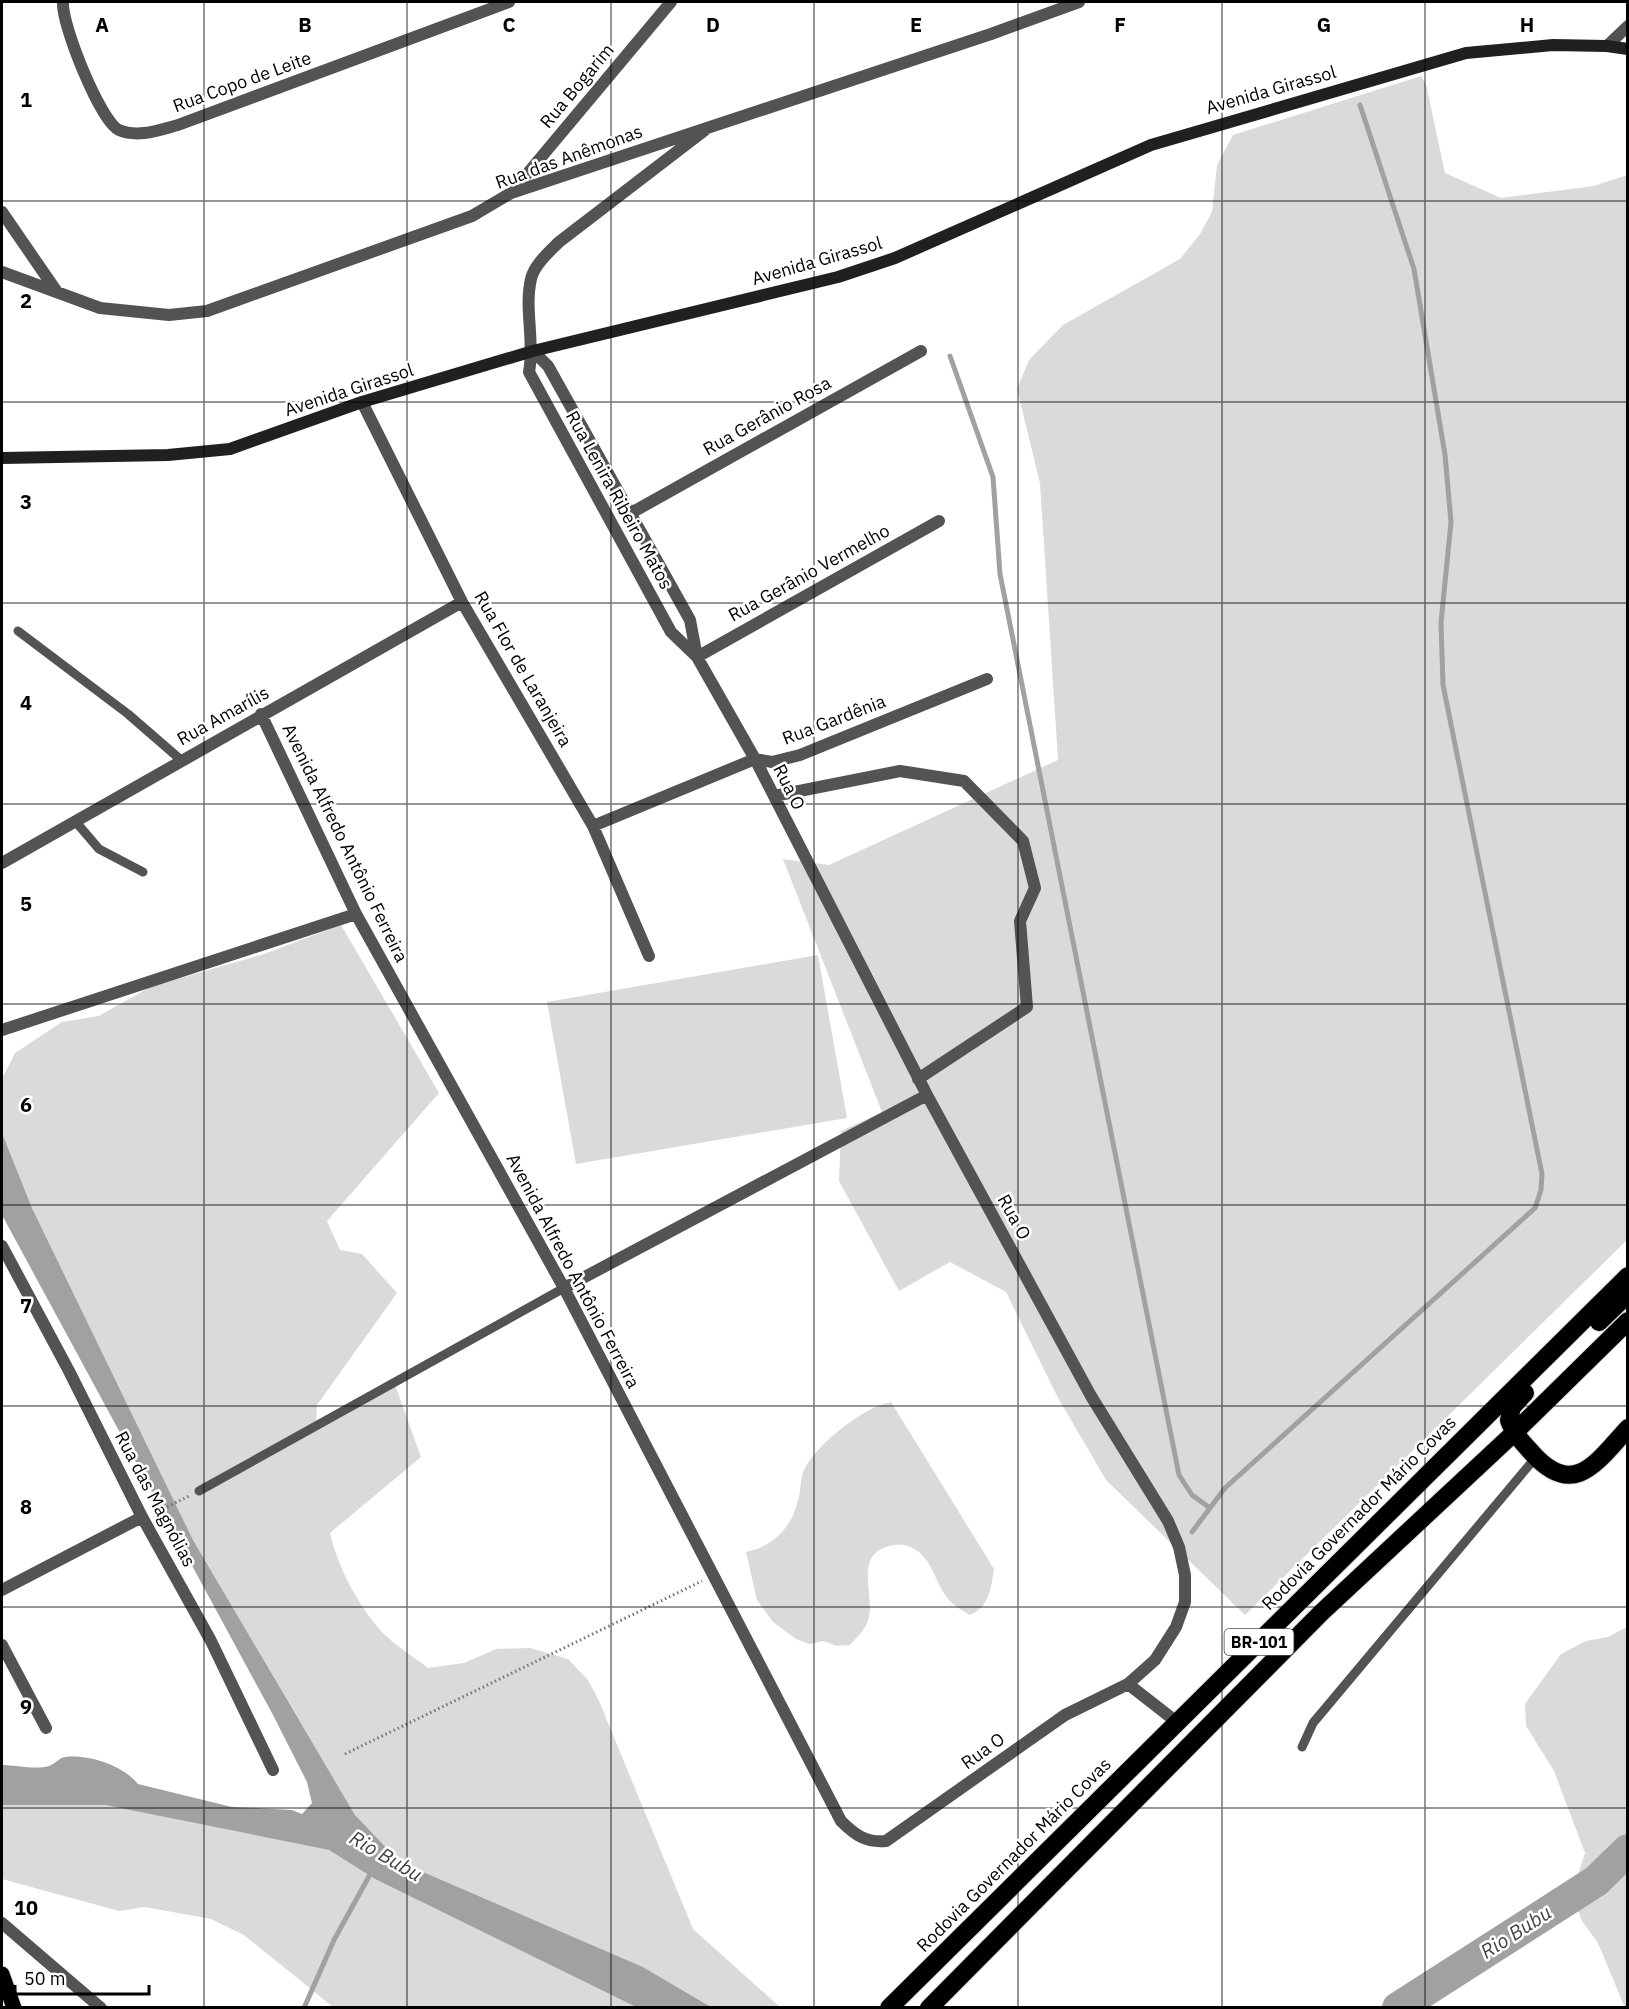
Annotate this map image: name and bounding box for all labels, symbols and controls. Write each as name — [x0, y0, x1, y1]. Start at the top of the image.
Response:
text: A — [95, 11, 109, 38]
text: B — [298, 11, 312, 38]
text: C — [502, 11, 516, 38]
text: D — [706, 11, 720, 38]
text: E — [910, 11, 922, 38]
text: F — [1114, 11, 1126, 38]
text: G — [1317, 11, 1331, 38]
text: H — [1520, 11, 1534, 38]
street label: Rua Bogarim — [535, 39, 619, 133]
street label: Rua Copo de Leite — [170, 46, 314, 117]
street label: Avenida Girassol — [1203, 60, 1339, 119]
text: 1 — [20, 86, 32, 113]
street label: Rua das Anêmonas — [492, 119, 645, 194]
street label: Avenida Girassol — [749, 231, 885, 290]
text: 2 — [20, 287, 32, 314]
street label: Avenida Girassol — [281, 358, 416, 421]
street label: Rua Gerânio Rosa — [699, 371, 835, 460]
street label: Rua Lenira Ribeiro Matos — [561, 407, 678, 593]
text: 3 — [20, 488, 32, 515]
street label: Rua Gerânio Vermelho — [724, 519, 893, 626]
street label: Rua Flor de Laranjeira — [469, 587, 578, 751]
street label: Rua Amarílis — [173, 681, 273, 750]
text: 4 — [20, 689, 32, 716]
street label: Rua Gardênia — [779, 689, 889, 750]
street label: Avenida Alfredo Antônio Ferreira — [278, 720, 413, 966]
street label: Rua O — [768, 760, 811, 814]
text: 5 — [20, 890, 32, 917]
text: 6 — [20, 1091, 32, 1118]
street label: Avenida Alfredo Antônio Ferreira — [502, 1149, 645, 1392]
street label: Rua O — [993, 1190, 1036, 1243]
text: 7 — [20, 1292, 32, 1319]
street label: Rodovia Governador Mário Covas — [1257, 1411, 1461, 1615]
street label: Rua das Magnólias — [110, 1427, 201, 1571]
text: 8 — [20, 1493, 32, 1520]
road number: BR-101 — [1224, 1629, 1294, 1655]
text: 9 — [20, 1693, 32, 1720]
street label: Rua O — [956, 1727, 1009, 1774]
street label: Rodovia Governador Mário Covas — [912, 1753, 1116, 1957]
water label: Rio Bubu — [345, 1824, 428, 1887]
text: 10 — [14, 1894, 38, 1921]
water label: Rio Bubu — [1475, 1899, 1557, 1965]
scale bar — [15, 1958, 148, 1996]
text: 50 m — [24, 1967, 66, 1990]

